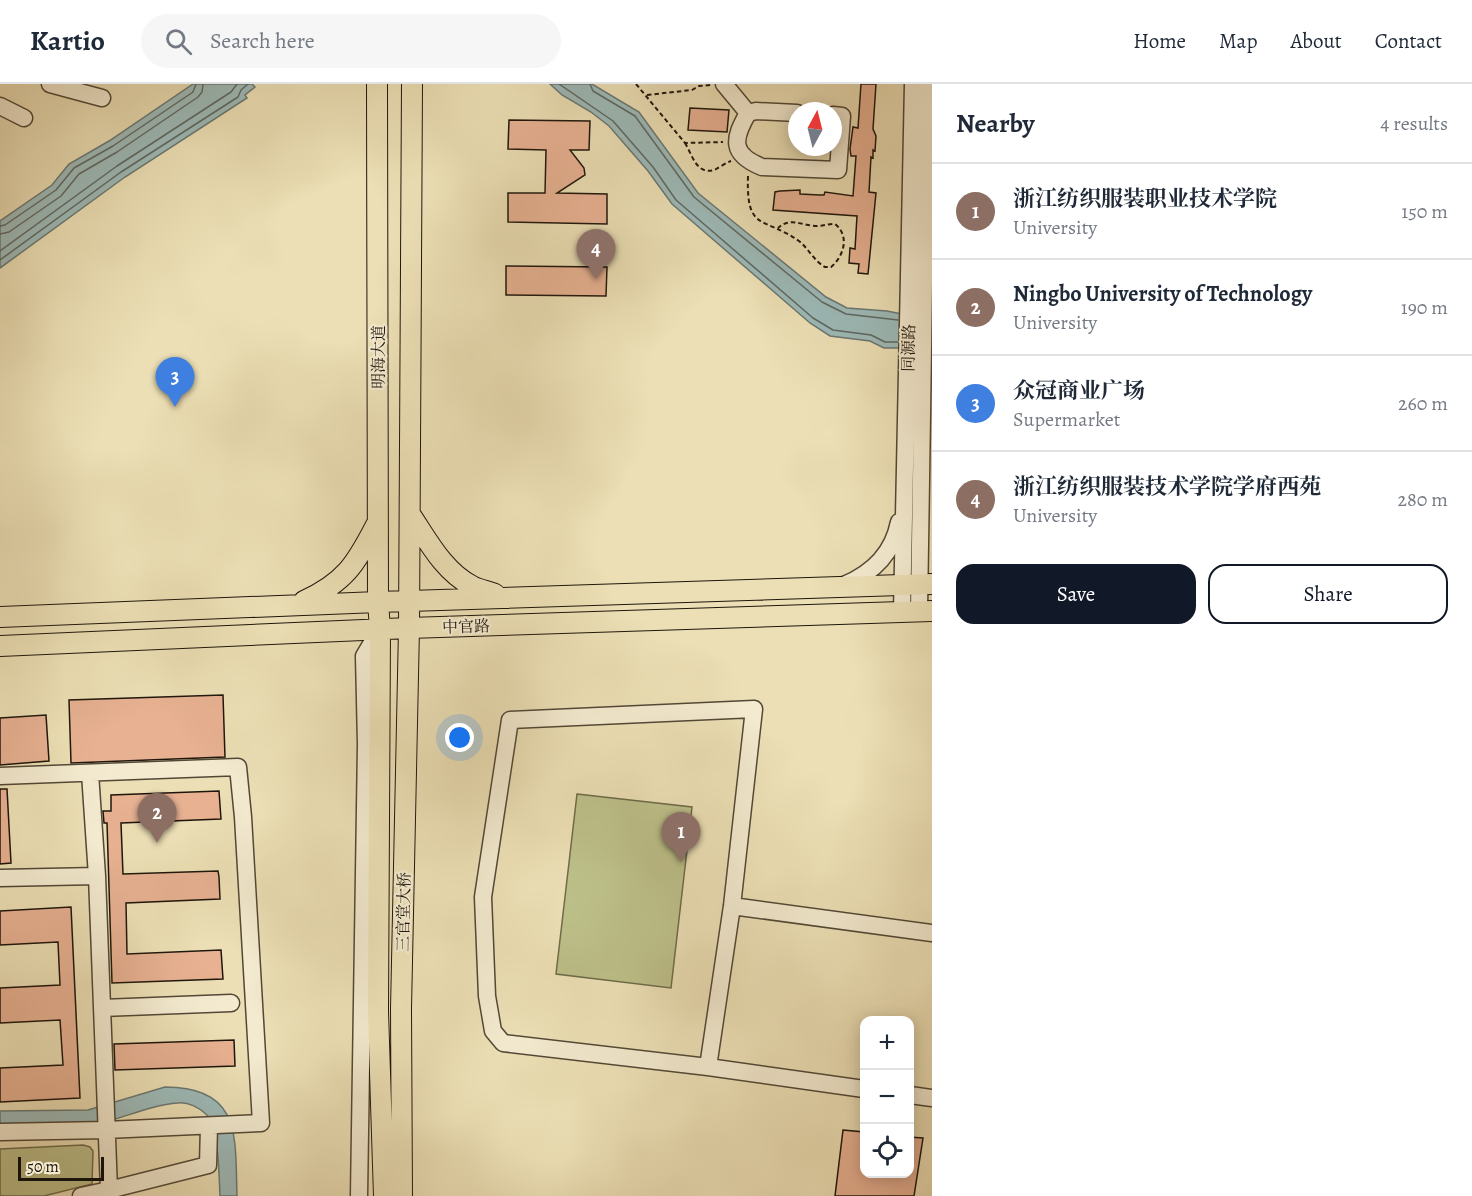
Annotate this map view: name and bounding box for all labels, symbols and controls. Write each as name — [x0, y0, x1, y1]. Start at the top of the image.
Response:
search box — [141, 14, 561, 68]
text: Kartio — [30, 22, 105, 60]
icon: search — [162, 25, 195, 58]
text: Search here — [210, 26, 315, 56]
text: Home — [1133, 27, 1186, 55]
text: Map — [1219, 27, 1257, 55]
text: About — [1290, 27, 1342, 55]
text: Contact — [1375, 27, 1442, 55]
north arrow — [788, 102, 842, 156]
text: Nearby — [956, 106, 1035, 141]
text: 4 results — [1380, 110, 1448, 137]
text: 浙江纺织服装职业技术学院 — [1013, 184, 1277, 214]
text: 1 — [972, 198, 979, 225]
text: 150 m — [1401, 198, 1448, 225]
text: University — [1013, 214, 1097, 241]
pin: 4 — [576, 230, 616, 279]
text: Ningbo University of Technology — [1013, 279, 1312, 309]
text: 2 — [971, 294, 980, 321]
text: 190 m — [1401, 294, 1448, 321]
text: University — [1013, 309, 1097, 336]
street label: 同源路 — [898, 324, 920, 372]
street label: 明海大道 — [368, 325, 390, 389]
pin: 3 — [156, 358, 195, 407]
text: 众冠商业广场 — [1013, 376, 1145, 406]
text: 3 — [971, 390, 980, 417]
text: 260 m — [1398, 390, 1448, 417]
text: Supermarket — [1013, 406, 1120, 433]
text: 浙江纺织服装技术学院学府西苑 — [1013, 472, 1321, 502]
text: 4 — [971, 486, 980, 513]
text: 280 m — [1398, 486, 1448, 513]
text: University — [1013, 502, 1097, 529]
button: Save — [956, 564, 1196, 624]
button: Share — [1208, 564, 1448, 624]
street label: 中官路 — [442, 615, 490, 639]
your location — [445, 723, 474, 752]
pin: 2 — [138, 794, 176, 843]
pin: 1 — [662, 812, 700, 862]
street label: 三官堂大桥 — [392, 872, 416, 952]
map controls — [860, 1016, 914, 1178]
button: + — [860, 1016, 914, 1070]
button: − — [860, 1070, 914, 1124]
button: locate — [860, 1124, 914, 1178]
scale bar — [18, 1154, 104, 1182]
text: 50 m — [27, 1156, 59, 1178]

